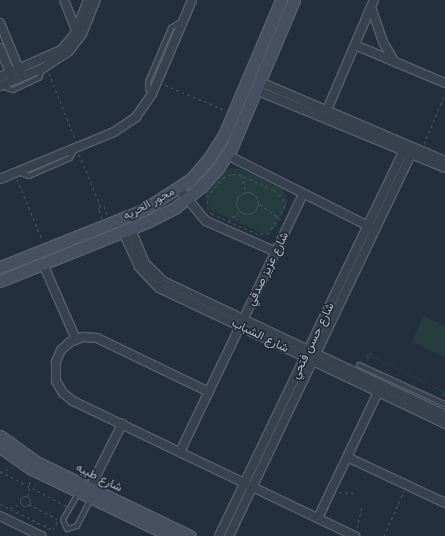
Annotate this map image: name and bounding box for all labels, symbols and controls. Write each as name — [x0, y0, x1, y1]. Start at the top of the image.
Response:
street label: محور الحريه — [121, 184, 177, 224]
street label: شارع عزيز صدقي — [244, 230, 292, 308]
street label: شارع حسن فتحي — [288, 300, 338, 382]
street label: شارع الشباب — [229, 316, 291, 356]
street label: شارع طيبه — [73, 461, 125, 495]

